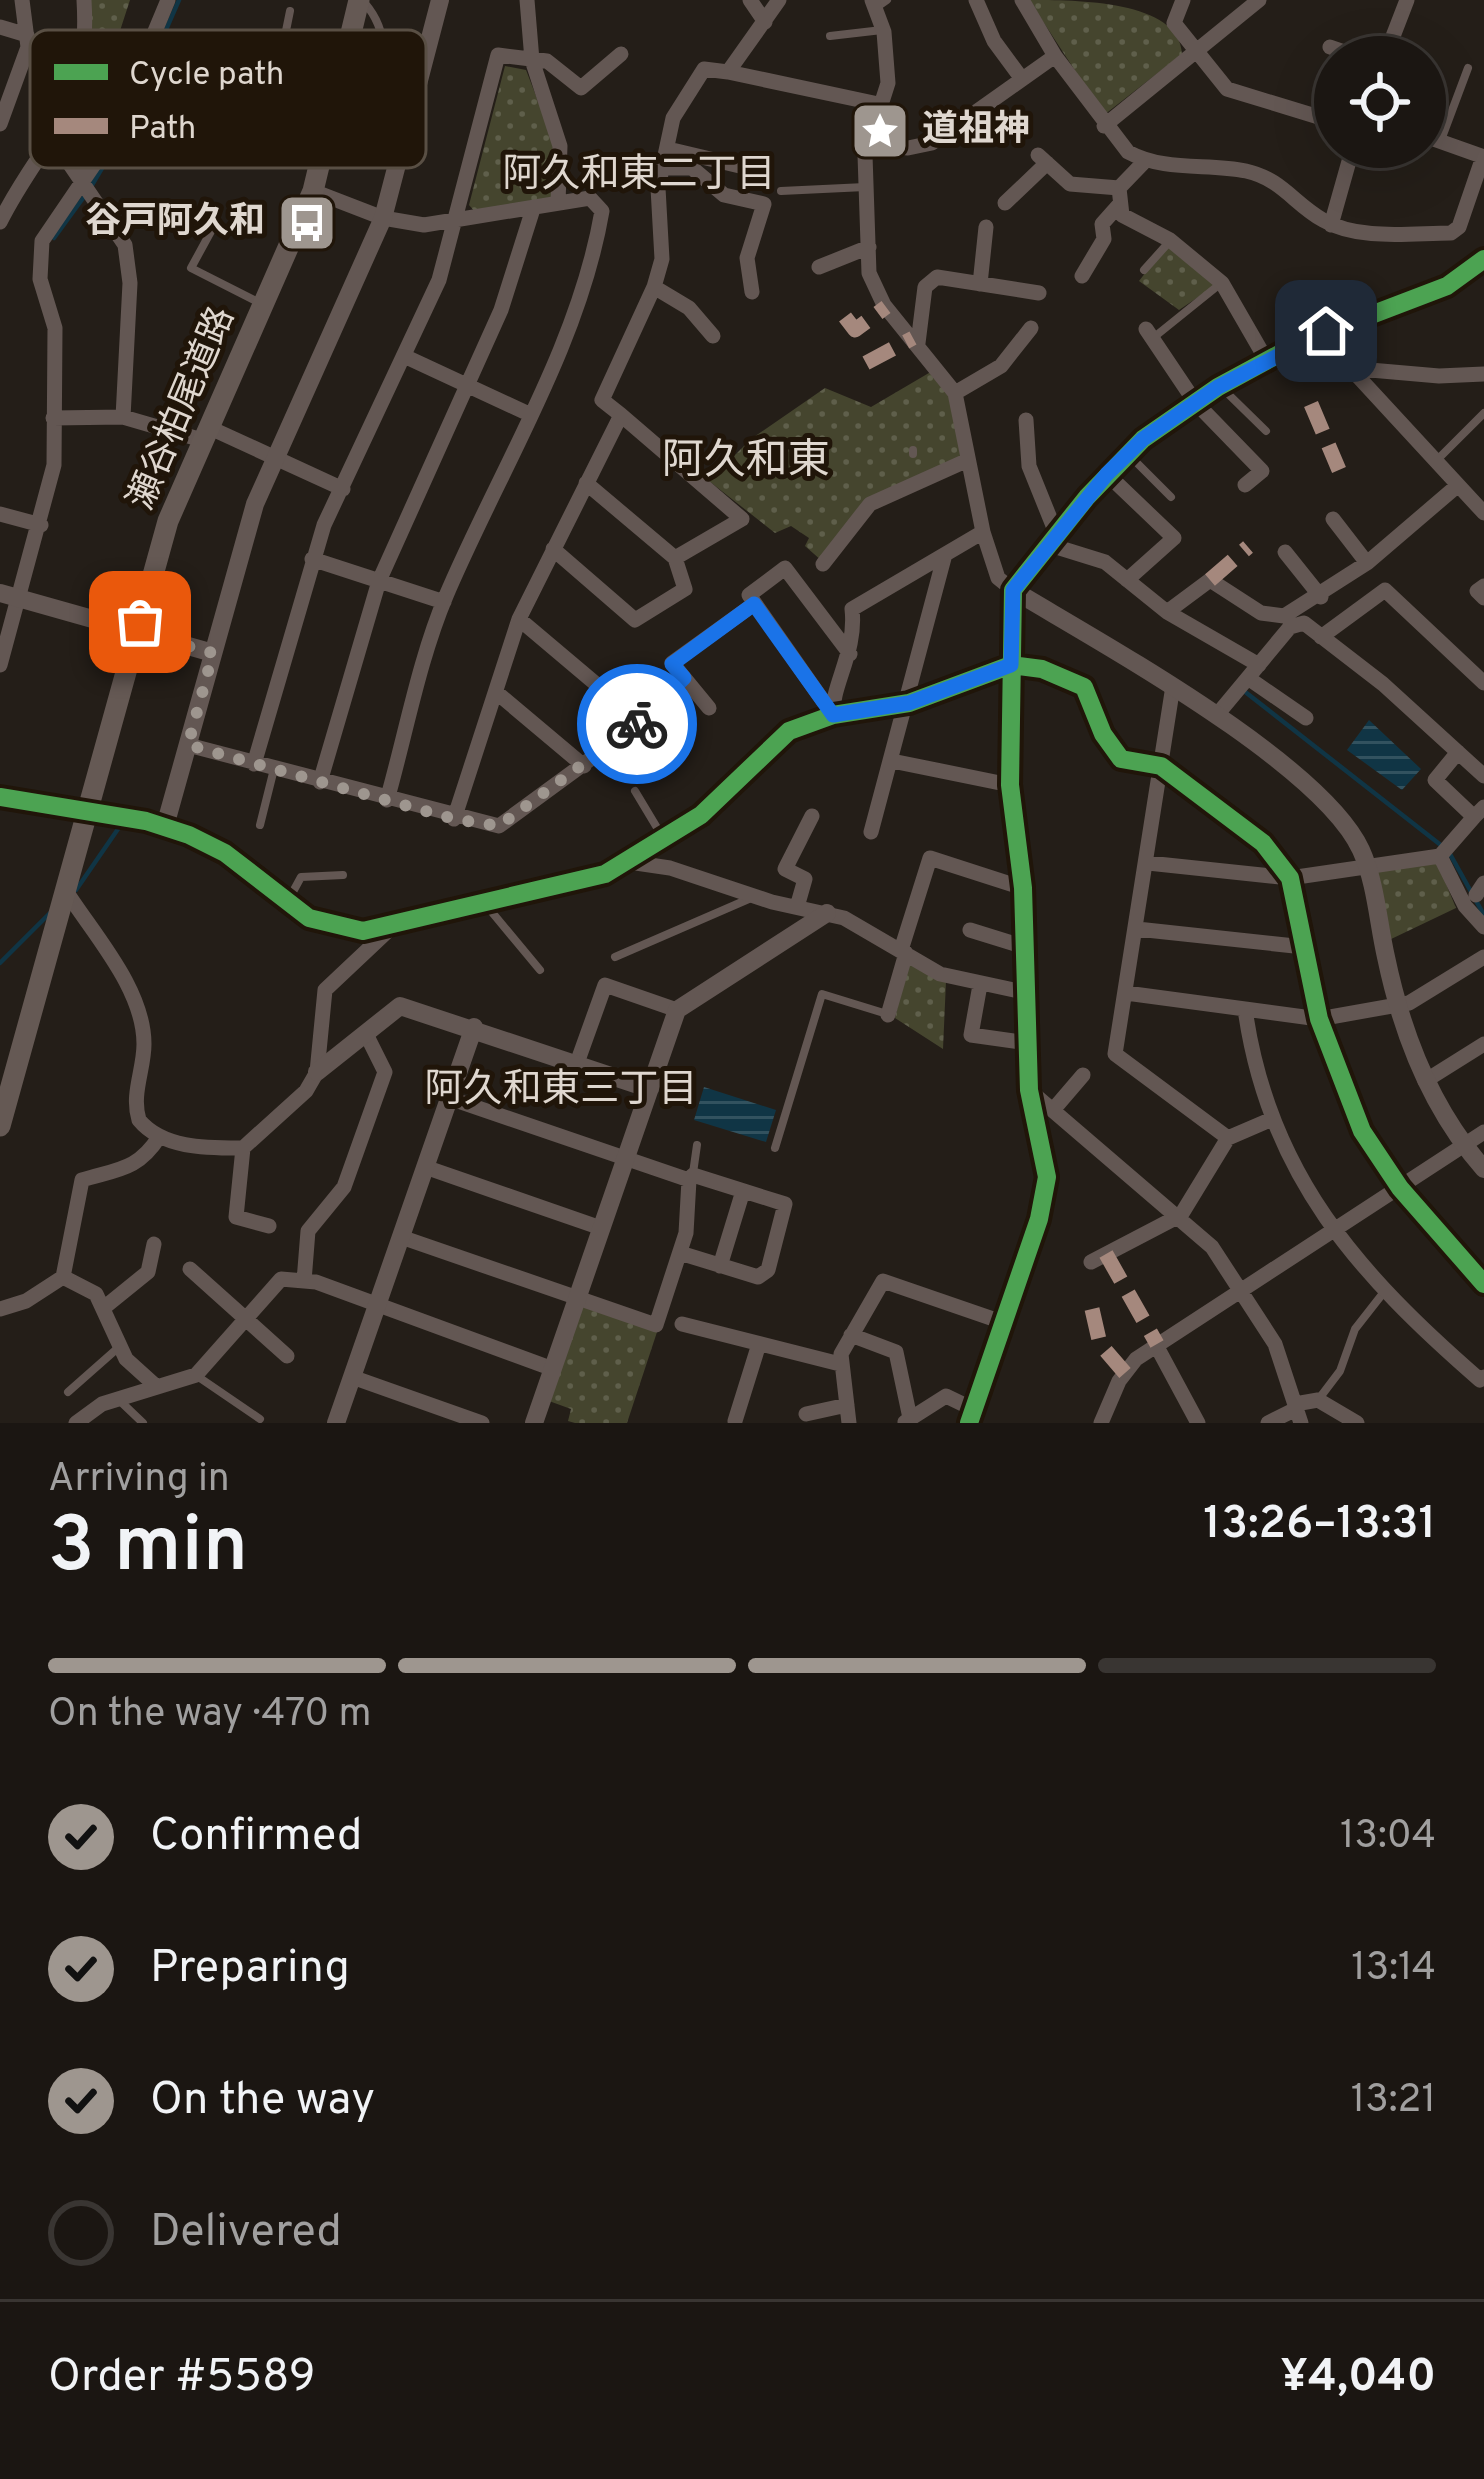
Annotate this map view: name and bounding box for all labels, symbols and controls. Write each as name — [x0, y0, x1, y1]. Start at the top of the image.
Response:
legend — [30, 30, 426, 168]
map controls — [1314, 36, 1446, 168]
button: locate — [1314, 36, 1446, 168]
text: Cycle path — [129, 55, 284, 97]
place icon: 道祖神 — [849, 100, 911, 162]
place label: 道祖神 — [922, 108, 1030, 154]
text: Path — [129, 109, 196, 151]
district label: 阿久和東二丁目 — [502, 152, 776, 201]
bus stop icon: 谷戸阿久和 — [276, 192, 338, 254]
place label: 谷戸阿久和 — [85, 200, 265, 246]
pin — [1275, 280, 1377, 382]
icon: home — [1293, 298, 1359, 364]
street label: 瀬谷柏尾道路 — [120, 301, 246, 517]
district label: 阿久和東 — [662, 436, 830, 489]
pin — [89, 571, 191, 673]
icon: bag — [107, 589, 173, 655]
courier — [577, 664, 697, 784]
icon: bike — [604, 691, 670, 757]
district label: 阿久和東三丁目 — [424, 1067, 698, 1116]
text: Arriving in — [48, 1456, 230, 1505]
text: 13:26–13:31 — [1203, 1497, 1436, 1554]
text: 3 min — [48, 1500, 248, 1599]
text: On the way · 470 m — [48, 1691, 372, 1740]
icon: check — [48, 1804, 114, 1870]
text: Confirmed — [150, 1809, 362, 1866]
text: 13:04 — [1340, 1813, 1436, 1862]
icon: check — [48, 1936, 114, 2002]
text: Preparing — [150, 1941, 350, 1998]
text: 13:14 — [1351, 1945, 1436, 1994]
icon: check — [48, 2068, 114, 2134]
text: On the way — [150, 2073, 375, 2130]
text: 13:21 — [1351, 2077, 1436, 2126]
text: Delivered — [150, 2205, 342, 2262]
text: Order #5589 — [48, 2350, 316, 2407]
text: ¥4,040 — [1281, 2350, 1436, 2407]

